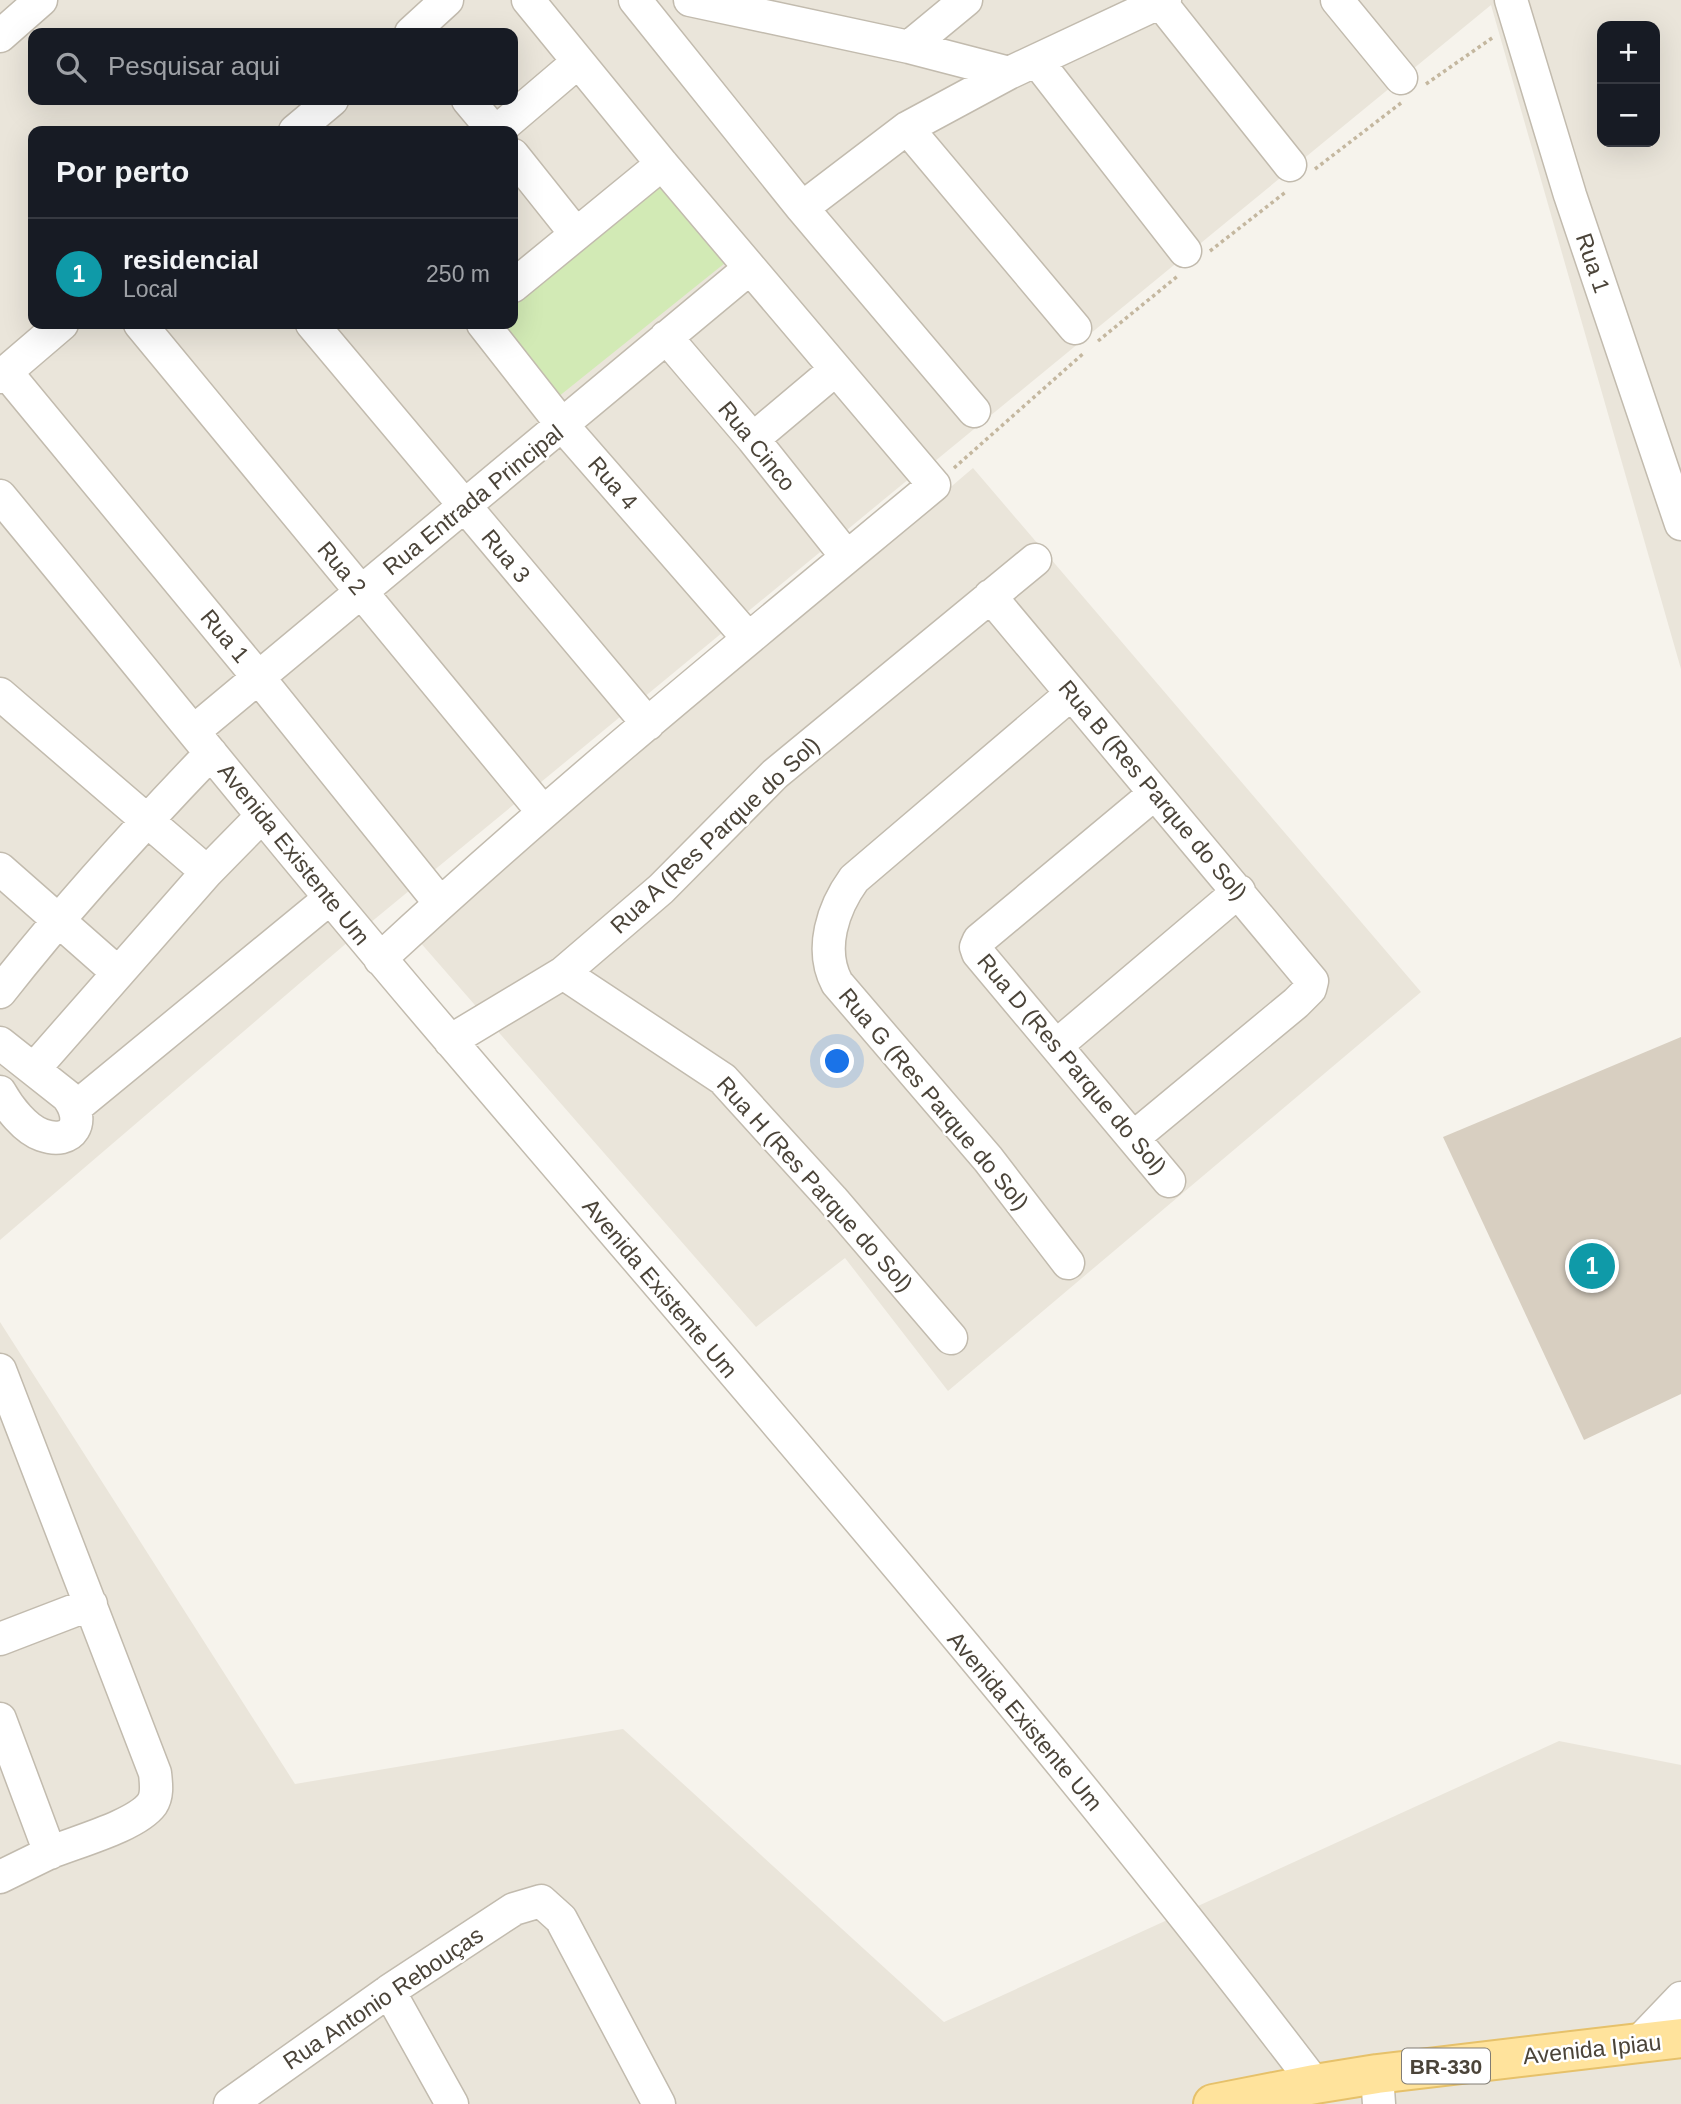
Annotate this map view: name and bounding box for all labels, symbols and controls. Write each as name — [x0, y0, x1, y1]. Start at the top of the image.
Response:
map controls — [1597, 21, 1660, 147]
button: + — [1597, 21, 1660, 84]
search box — [28, 28, 518, 105]
icon: search — [52, 48, 90, 86]
text: Pesquisar aqui — [108, 51, 280, 81]
button: − — [1597, 84, 1660, 147]
text: Por perto — [56, 155, 189, 188]
street label: Rua 1 — [1571, 230, 1615, 296]
text: residencial — [123, 245, 259, 275]
text: 1 — [73, 261, 85, 287]
text: 250 m — [426, 261, 490, 287]
text: Local — [123, 276, 178, 302]
street label: Rua Cinco — [713, 396, 801, 496]
street label: Rua Entrada Principal — [378, 419, 568, 581]
street label: Rua 4 — [583, 451, 643, 515]
street label: Rua 3 — [476, 524, 536, 588]
street label: Rua 2 — [312, 536, 372, 600]
street label: Rua 1 — [195, 604, 255, 668]
street label: Rua B (Res Parque do Sol) — [1053, 675, 1253, 905]
street label: Rua A (Res Parque do Sol) — [605, 731, 825, 939]
street label: Avenida Existente Um — [213, 758, 375, 950]
street label: Rua D (Res Parque do Sol) — [972, 948, 1172, 1180]
street label: Rua G (Res Parque do Sol) — [834, 983, 1034, 1215]
your location — [820, 1044, 854, 1078]
street label: Rua H (Res Parque do Sol) — [712, 1071, 918, 1297]
street label: Avenida Existente Um — [577, 1193, 743, 1383]
pin: 1 — [1569, 1240, 1615, 1292]
street label: Avenida Existente Um — [942, 1626, 1108, 1816]
street label: Rua Antonio Rebouças — [278, 1921, 488, 2075]
street label: Avenida Ipiau — [1522, 2029, 1662, 2069]
road number: BR-330 — [1402, 2048, 1490, 2084]

